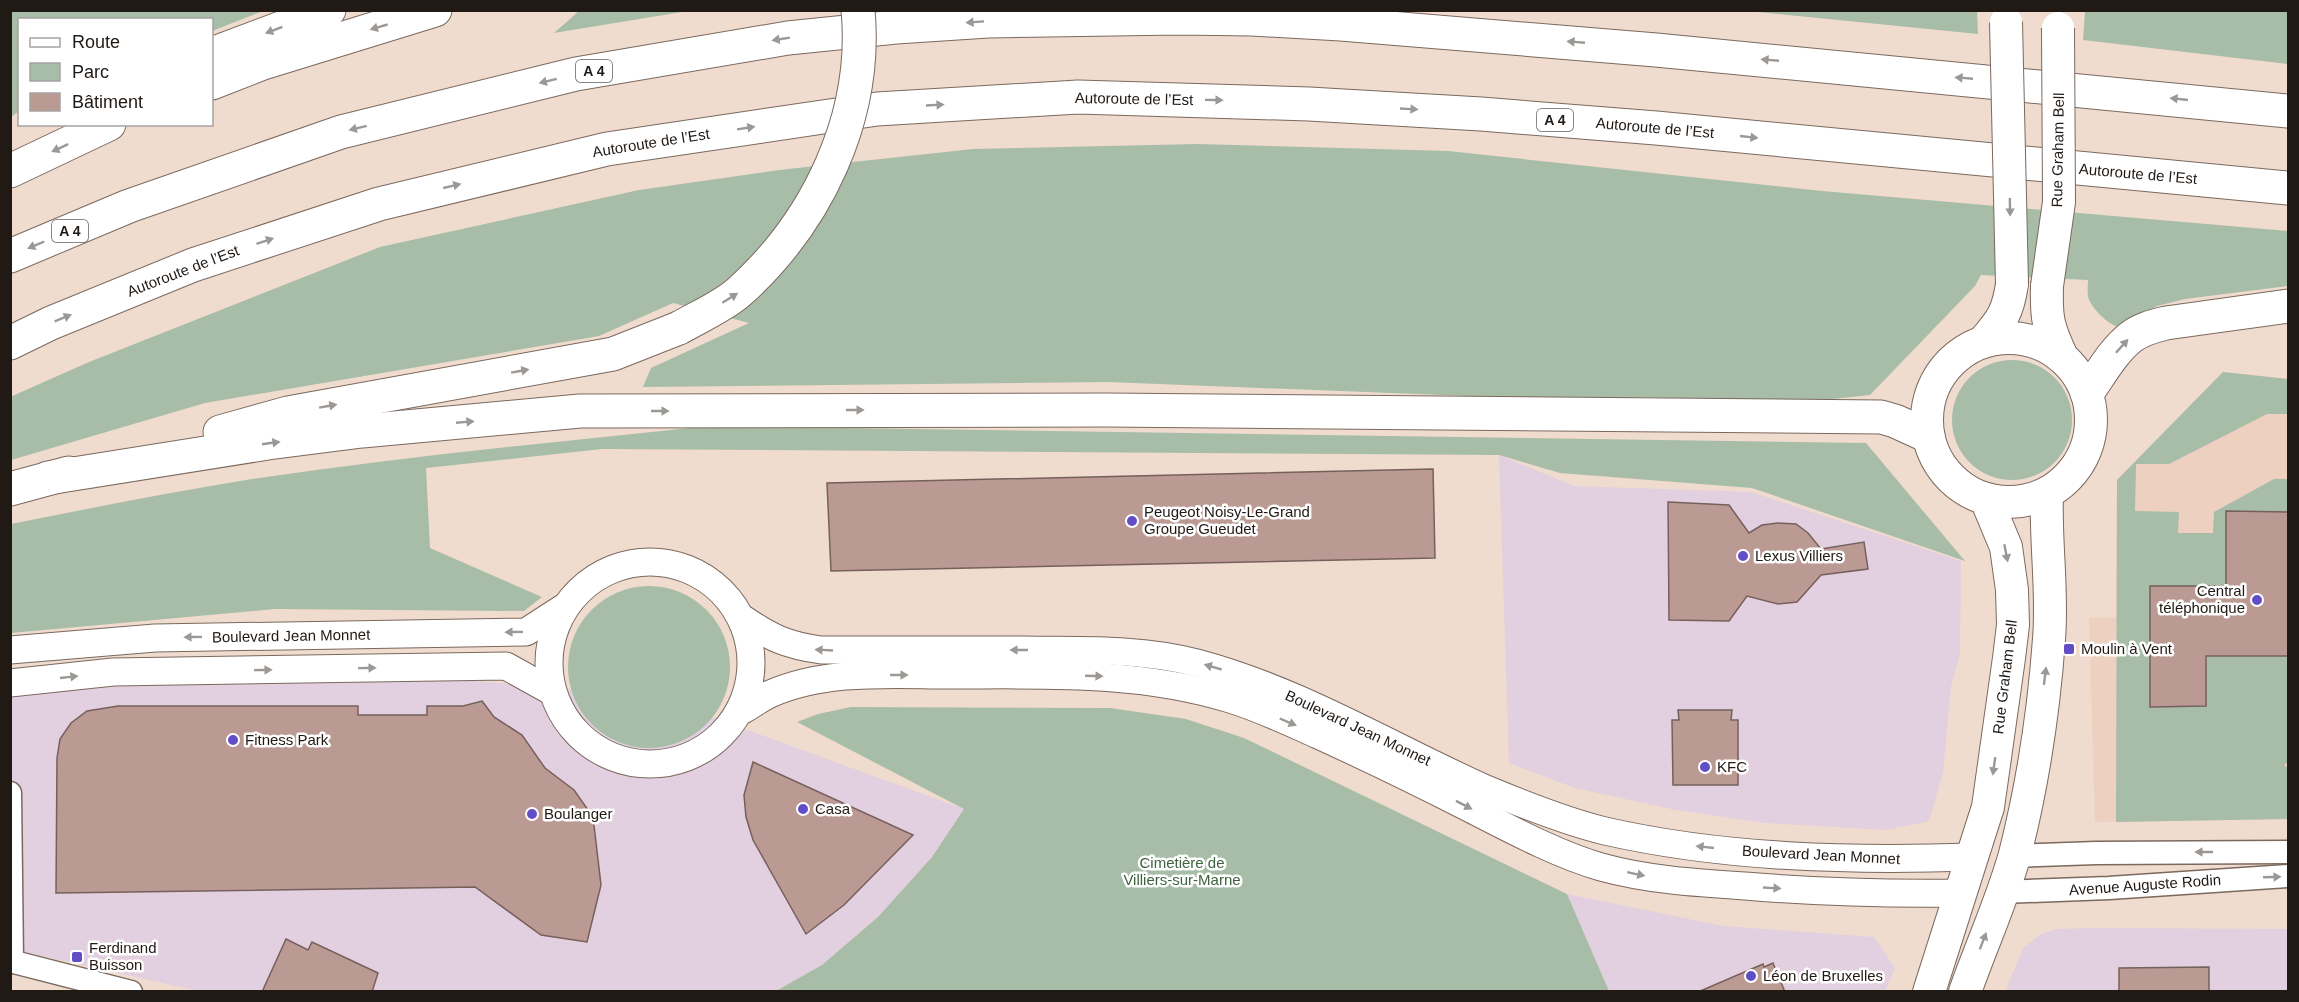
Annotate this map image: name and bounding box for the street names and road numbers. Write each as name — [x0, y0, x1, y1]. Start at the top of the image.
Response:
road number: A 4 — [576, 60, 612, 82]
street label: Autoroute de l’Est — [1075, 89, 1194, 108]
street label: Rue Graham Bell — [2048, 92, 2067, 208]
road number: A 4 — [1537, 109, 1573, 131]
street label: Autoroute de l’Est — [1595, 114, 1716, 141]
street label: Autoroute de l’Est — [591, 125, 712, 160]
street label: Autoroute de l’Est — [2078, 160, 2199, 187]
road number: A 4 — [52, 220, 88, 242]
street label: Autoroute de l’Est — [125, 241, 242, 300]
street label: Rue Graham Bell — [1989, 619, 2020, 735]
street label: Boulevard Jean Monnet — [212, 626, 371, 645]
street label: Boulevard Jean Monnet — [1283, 686, 1434, 769]
street label: Boulevard Jean Monnet — [1741, 842, 1901, 867]
street label: Avenue Auguste Rodin — [2068, 871, 2222, 898]

